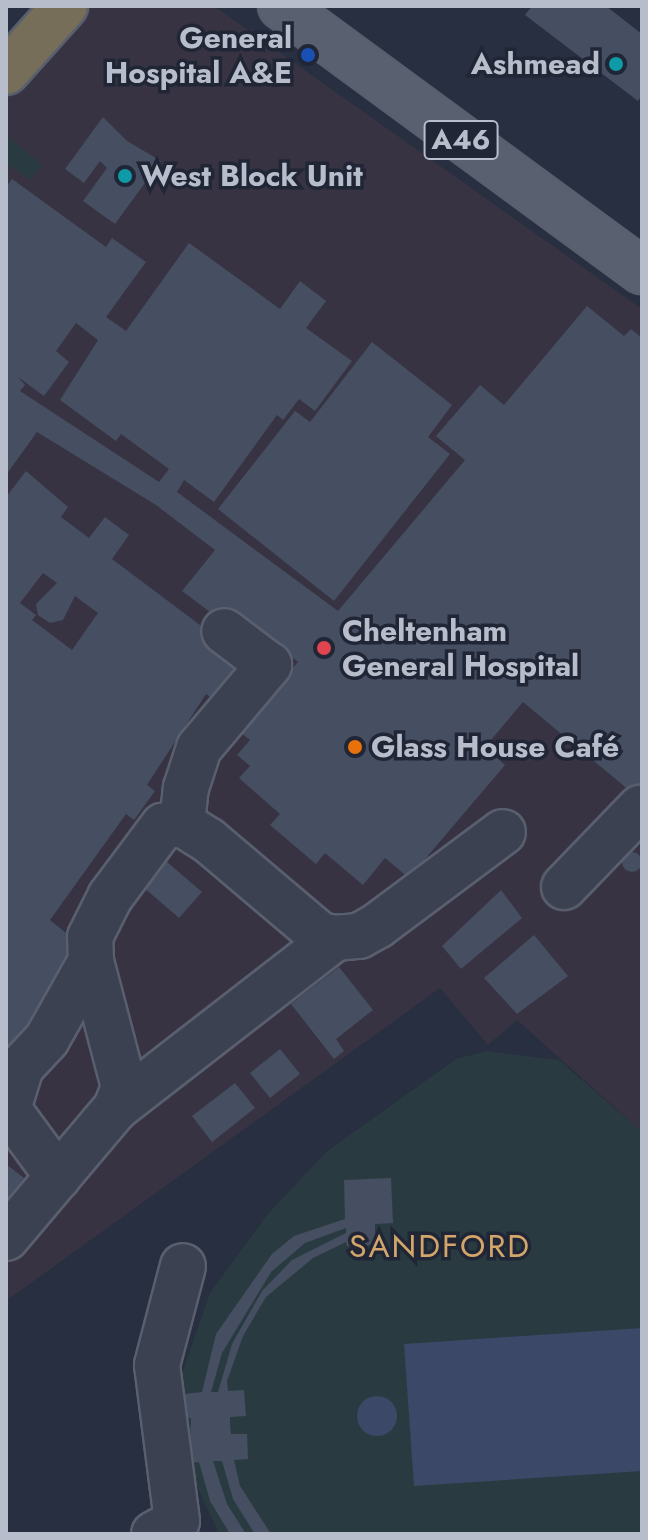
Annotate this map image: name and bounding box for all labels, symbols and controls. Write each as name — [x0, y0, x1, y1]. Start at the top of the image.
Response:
place label: General Hospital A&E — [105, 20, 292, 90]
marker: General Hospital A&E — [299, 46, 317, 64]
place label: Ashmead — [471, 46, 600, 82]
marker: Ashmead — [607, 55, 625, 73]
road number: A46 — [423, 116, 499, 164]
place label: West Block Unit — [141, 158, 363, 194]
marker: West Block Unit — [116, 167, 134, 185]
place label: Cheltenham General Hospital — [342, 613, 579, 684]
marker: Cheltenham General Hospital — [313, 637, 335, 659]
place label: Glass House Café — [371, 729, 619, 765]
marker: Glass House Café — [346, 738, 364, 756]
district label: SANDFORD — [349, 1227, 531, 1265]

